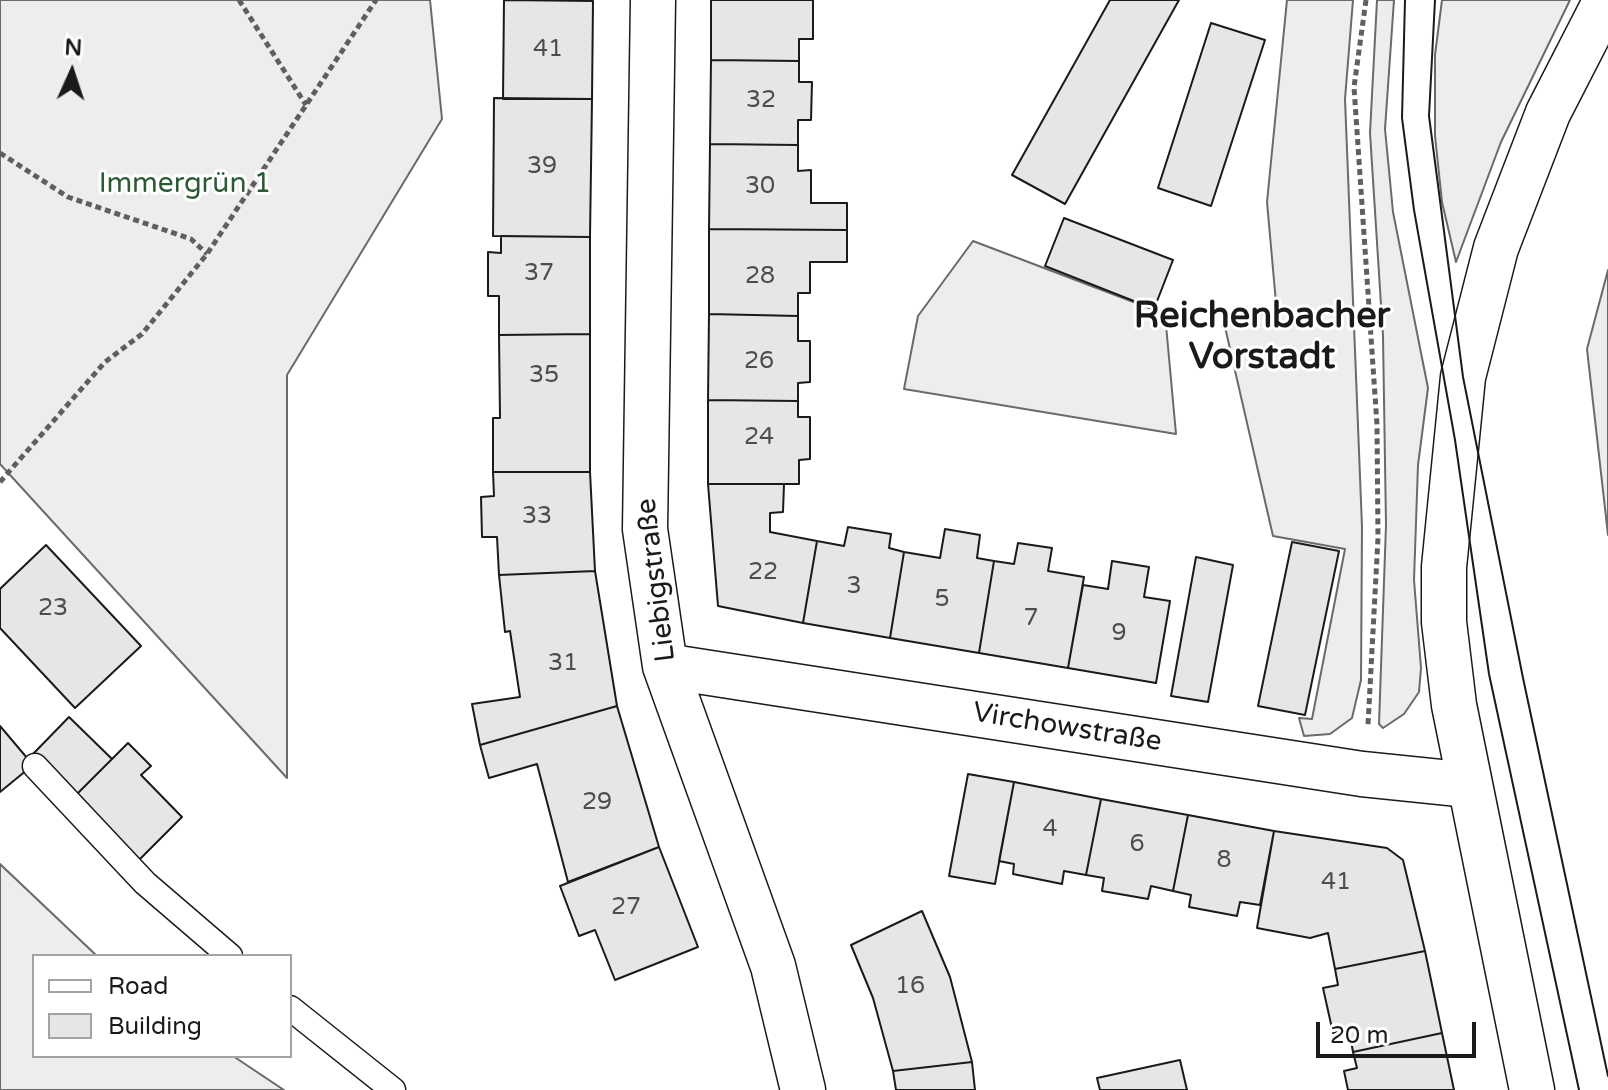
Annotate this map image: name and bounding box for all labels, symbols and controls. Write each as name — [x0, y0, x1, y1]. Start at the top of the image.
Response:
north arrow — [32, 32, 112, 112]
text: N — [64, 35, 83, 61]
house number: 41 — [533, 36, 563, 64]
house number: 32 — [746, 87, 776, 115]
house number: 39 — [527, 153, 557, 181]
park label: Immergrün 1 — [99, 168, 271, 202]
house number: 30 — [745, 173, 775, 201]
house number: 37 — [524, 260, 554, 288]
house number: 28 — [745, 263, 775, 291]
district label: Reichenbacher Vorstadt — [1134, 296, 1390, 381]
house number: 26 — [744, 348, 774, 376]
house number: 35 — [529, 362, 559, 390]
house number: 24 — [744, 424, 774, 452]
street label: Liebigstraße — [630, 496, 684, 664]
house number: 33 — [522, 503, 552, 531]
house number: 22 — [748, 559, 778, 587]
house number: 3 — [846, 573, 862, 601]
house number: 5 — [934, 586, 950, 614]
house number: 23 — [38, 595, 68, 623]
house number: 7 — [1023, 605, 1039, 633]
house number: 9 — [1111, 620, 1127, 648]
house number: 31 — [548, 650, 578, 678]
street label: Virchowstraße — [970, 696, 1164, 760]
house number: 29 — [582, 789, 612, 817]
house number: 4 — [1042, 816, 1058, 844]
house number: 6 — [1129, 831, 1145, 859]
house number: 8 — [1216, 847, 1232, 875]
house number: 41 — [1321, 869, 1351, 897]
house number: 27 — [611, 894, 641, 922]
legend — [32, 954, 292, 1058]
text: Road — [108, 972, 168, 1001]
house number: 16 — [895, 973, 925, 1001]
scale bar — [1320, 1006, 1480, 1056]
text: Building — [108, 1012, 202, 1041]
text: 20 m — [1330, 1021, 1388, 1050]

